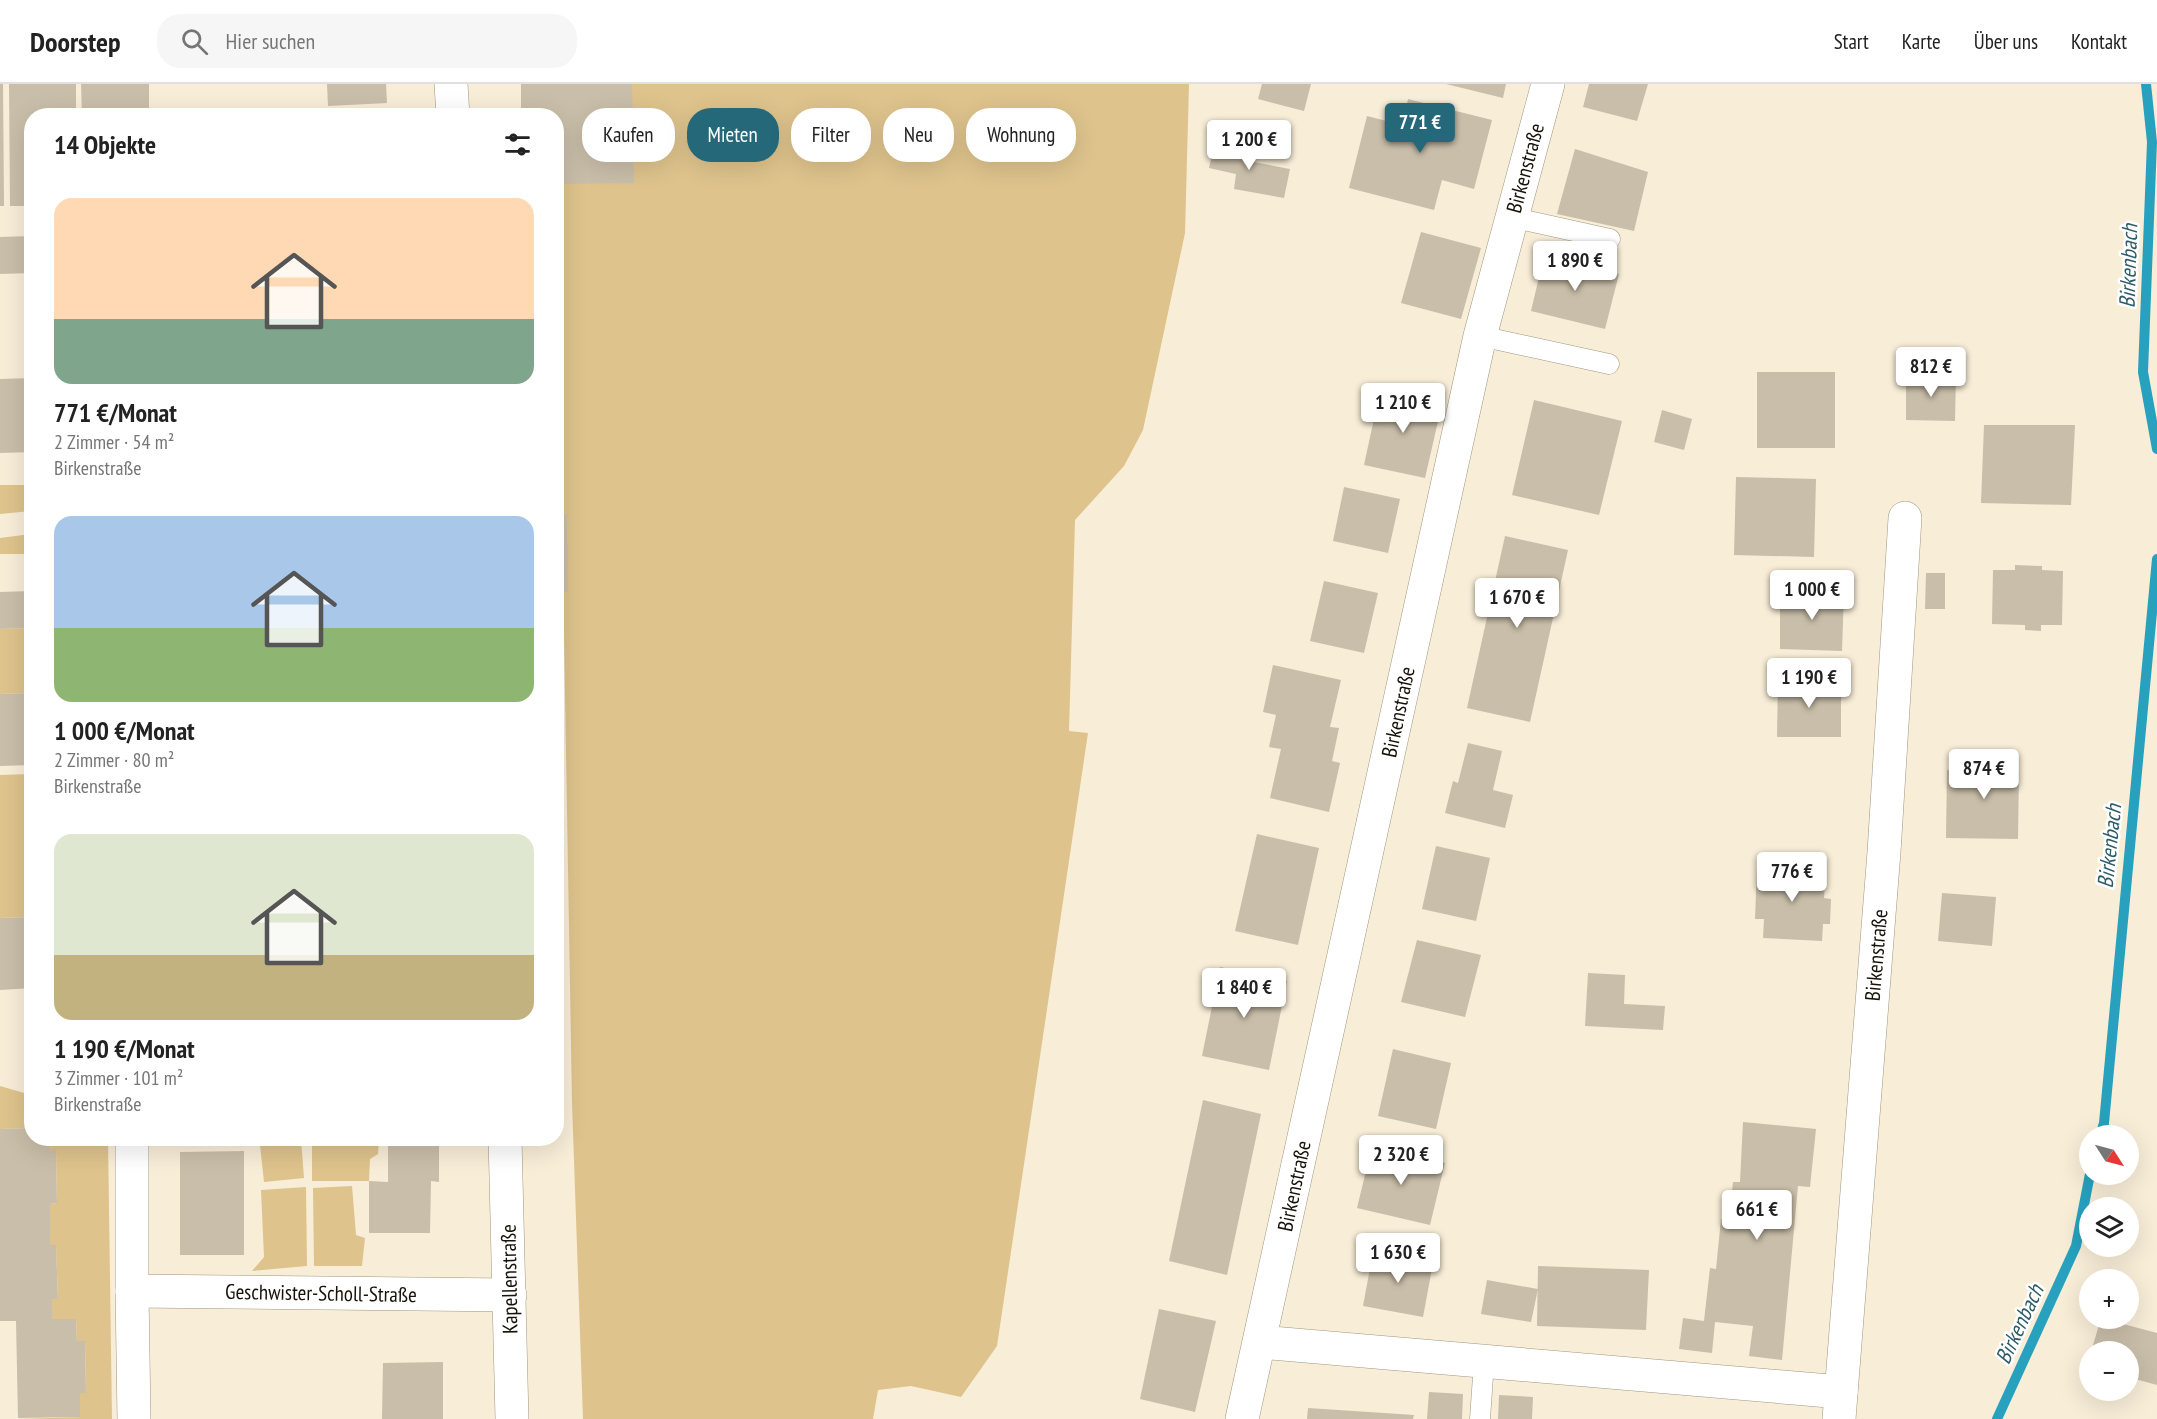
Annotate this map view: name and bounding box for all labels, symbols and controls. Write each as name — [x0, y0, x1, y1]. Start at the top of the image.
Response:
search box — [157, 14, 577, 68]
text: Doorstep — [30, 23, 121, 60]
icon: search — [178, 25, 211, 58]
text: Hier suchen — [226, 27, 315, 55]
text: Start — [1834, 28, 1869, 55]
text: Karte — [1902, 28, 1941, 55]
text: Über uns — [1974, 28, 2038, 55]
text: Kontakt — [2071, 28, 2127, 55]
pin: 771 € — [1378, 103, 1462, 154]
chip: Kaufen — [582, 108, 675, 162]
chip: Mieten — [687, 108, 779, 162]
chip: Filter — [791, 108, 871, 162]
chip: Neu — [883, 108, 954, 162]
chip: Wohnung — [966, 108, 1076, 162]
text: 771 € — [1399, 109, 1441, 135]
pin: 1 200 € — [1194, 120, 1304, 171]
street label: Birkenstraße — [1500, 120, 1550, 216]
text: 1 200 € — [1221, 126, 1277, 152]
text: 14 Objekte — [54, 128, 156, 161]
icon: filters — [501, 128, 534, 161]
water label: Birkenbach — [2113, 222, 2144, 309]
icon: home — [240, 237, 348, 345]
pin: 1 890 € — [1520, 241, 1630, 292]
text: 1 890 € — [1547, 247, 1603, 273]
pin: 812 € — [1889, 347, 1973, 398]
text: 812 € — [1910, 353, 1952, 379]
pin: 1 210 € — [1348, 383, 1458, 434]
text: 1 210 € — [1375, 389, 1431, 415]
text: 771 €/Monat — [54, 396, 177, 429]
text: 2 Zimmer · 54 m² — [54, 429, 174, 455]
text: Birkenstraße — [54, 455, 142, 481]
icon: home — [240, 555, 348, 663]
pin: 1 000 € — [1757, 570, 1867, 621]
text: 1 000 € — [1784, 576, 1840, 602]
pin: 1 670 € — [1462, 578, 1572, 629]
text: 1 670 € — [1489, 584, 1545, 610]
pin: 1 190 € — [1754, 658, 1864, 709]
street label: Birkenstraße — [1375, 664, 1421, 760]
text: 1 190 € — [1781, 664, 1837, 690]
text: 1 000 €/Monat — [54, 714, 195, 747]
text: 2 Zimmer · 80 m² — [54, 747, 174, 773]
pin: 874 € — [1942, 749, 2026, 800]
text: 874 € — [1963, 755, 2005, 781]
text: Birkenstraße — [54, 773, 142, 799]
water label: Birkenbach — [2091, 801, 2127, 889]
pin: 776 € — [1750, 852, 1834, 903]
text: 776 € — [1771, 858, 1813, 884]
icon: home — [240, 873, 348, 981]
street label: Birkenstraße — [1859, 908, 1893, 1002]
pin: 1 840 € — [1189, 968, 1299, 1019]
text: 1 840 € — [1216, 974, 1272, 1000]
text: 1 190 €/Monat — [54, 1032, 195, 1065]
text: 3 Zimmer · 101 m² — [54, 1065, 183, 1091]
text: Birkenstraße — [54, 1091, 142, 1117]
north arrow — [2079, 1125, 2139, 1185]
map controls — [2079, 1125, 2139, 1401]
pin: 2 320 € — [1346, 1135, 1456, 1186]
street label: Birkenstraße — [1271, 1138, 1317, 1234]
text: 2 320 € — [1373, 1141, 1429, 1167]
pin: 661 € — [1715, 1190, 1799, 1241]
text: 661 € — [1736, 1196, 1778, 1222]
button: layers — [2079, 1197, 2139, 1257]
street label: Kapellenstraße — [495, 1224, 523, 1334]
pin: 1 630 € — [1343, 1233, 1453, 1284]
text: 1 630 € — [1370, 1239, 1426, 1265]
button: + — [2079, 1269, 2139, 1329]
street label: Geschwister-Scholl-Straße — [225, 1278, 417, 1308]
water label: Birkenbach — [1989, 1279, 2050, 1368]
button: − — [2079, 1341, 2139, 1401]

